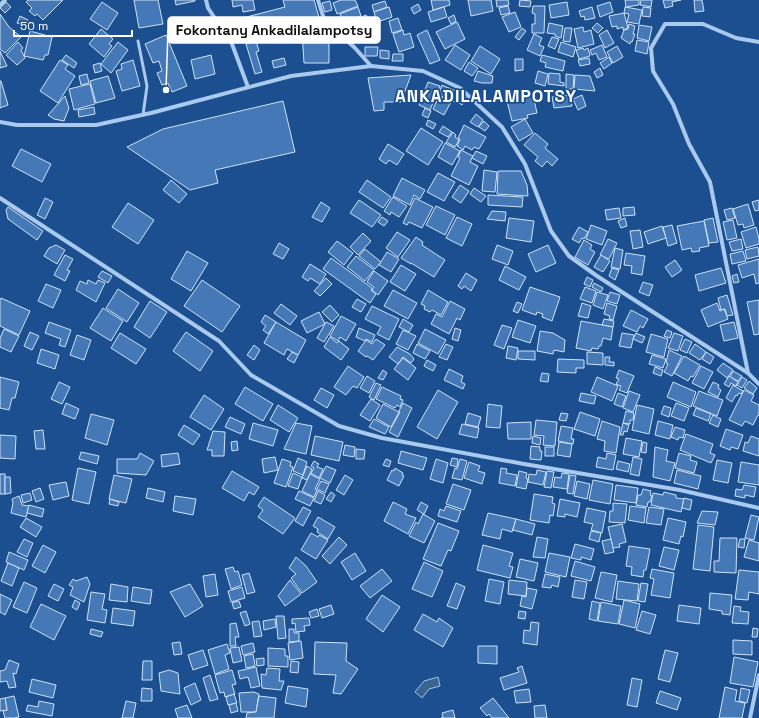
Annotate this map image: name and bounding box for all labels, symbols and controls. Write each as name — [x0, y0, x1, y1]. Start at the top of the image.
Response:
scale bar — [14, 12, 132, 38]
callout: Fokontany Ankadilalampotsy — [168, 17, 380, 43]
text: 50 m — [20, 18, 48, 34]
text: Fokontany Ankadilalampotsy — [176, 21, 372, 39]
district label: ANKADILALAMPOTSY — [395, 85, 577, 107]

